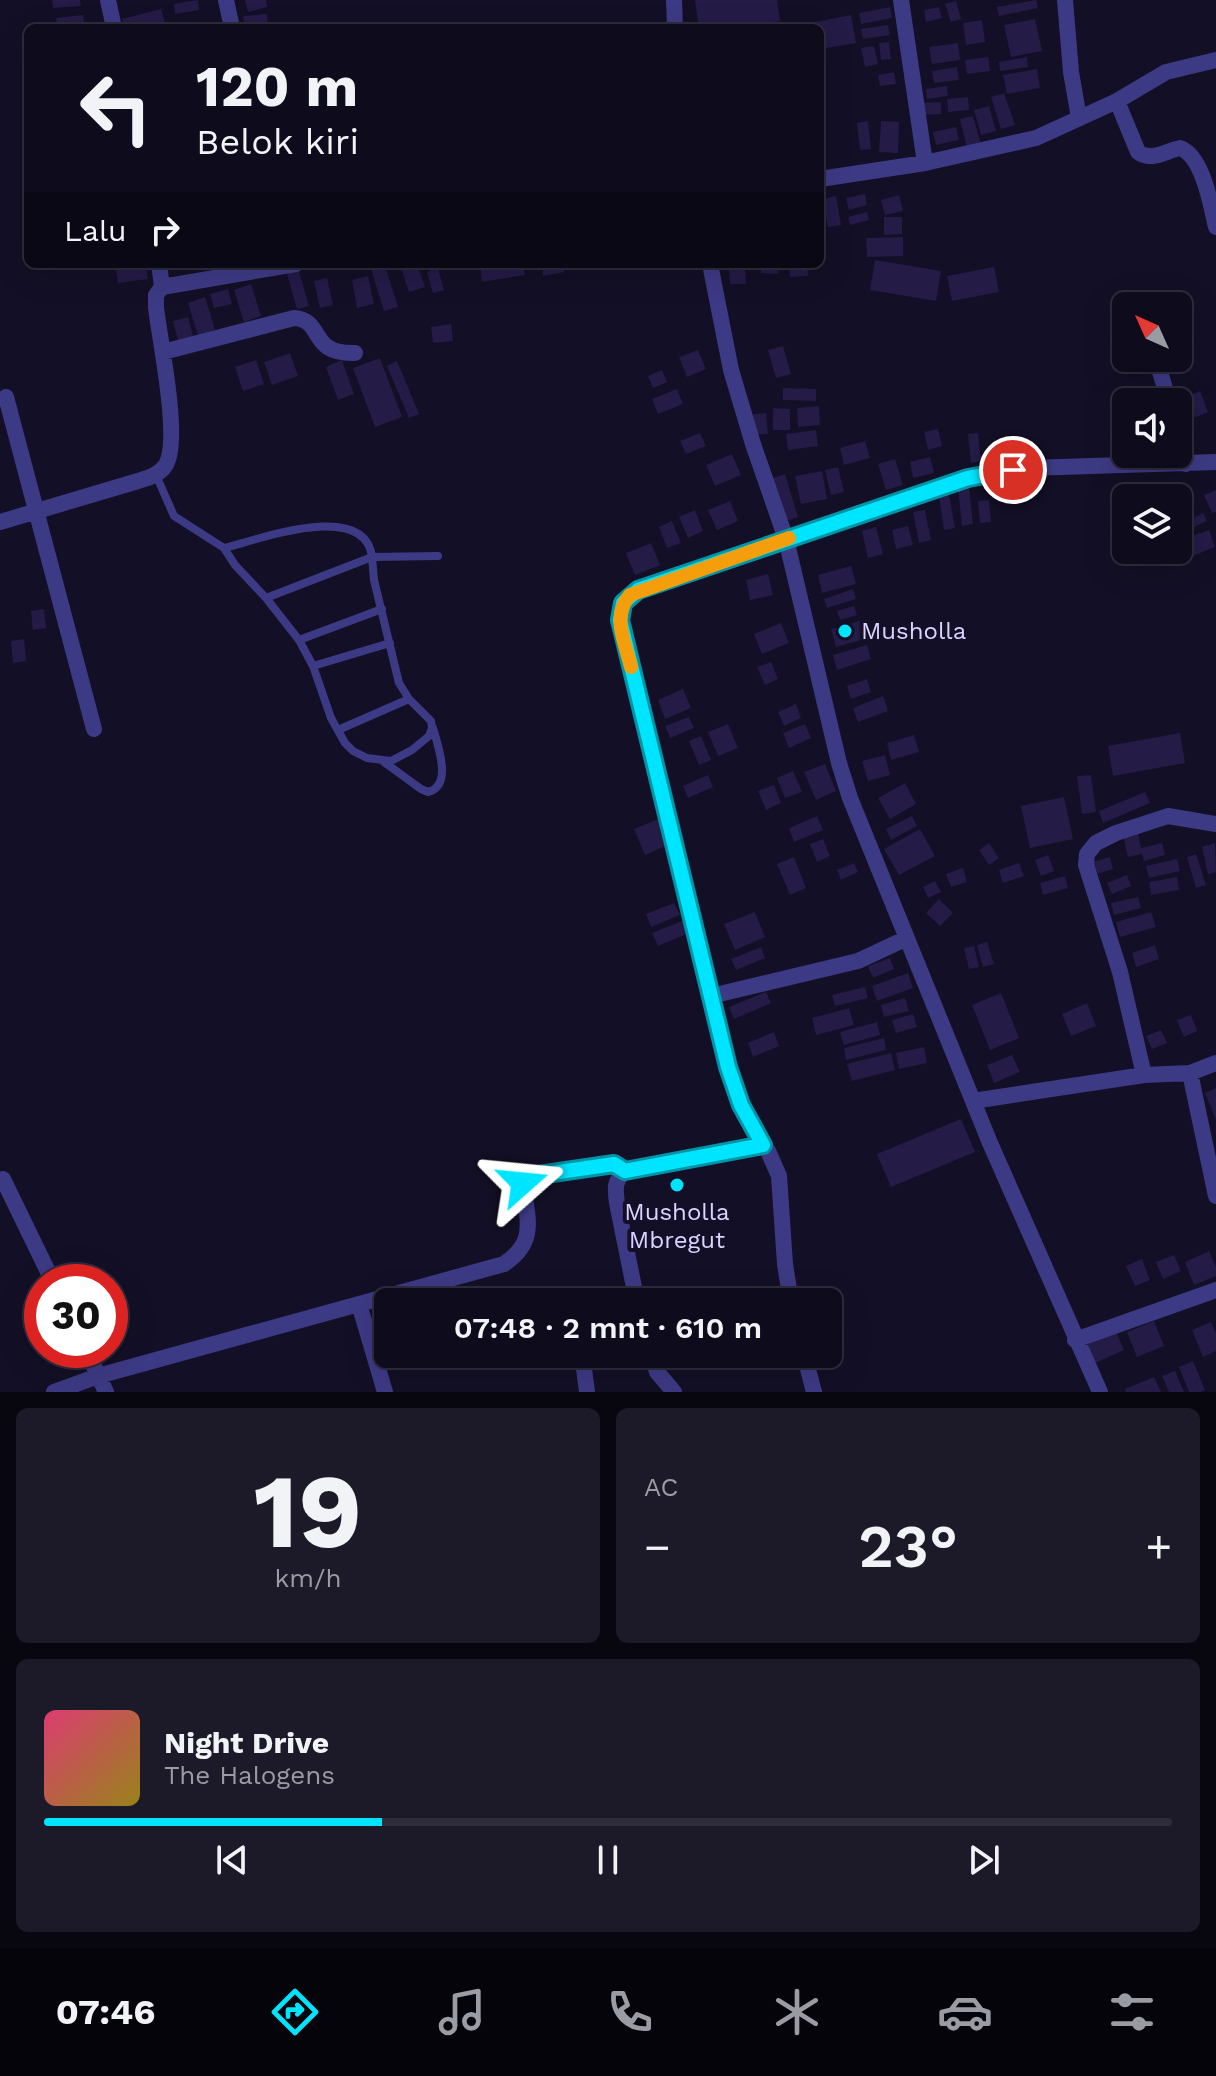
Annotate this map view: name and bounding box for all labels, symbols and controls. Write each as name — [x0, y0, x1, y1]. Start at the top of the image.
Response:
text: 120 m — [196, 54, 358, 120]
icon: left — [64, 56, 168, 160]
text: Belok kiri — [196, 121, 359, 163]
icon: right — [143, 208, 187, 252]
text: Lalu — [64, 213, 127, 248]
north arrow — [1112, 292, 1192, 372]
map controls — [1112, 292, 1192, 564]
button: sound — [1112, 388, 1192, 468]
pin — [979, 436, 1047, 504]
icon: arrive — [991, 448, 1035, 492]
button: layers — [1112, 484, 1192, 564]
place label: Musholla — [861, 617, 966, 645]
marker: Musholla — [836, 622, 854, 640]
position arrow — [481, 1141, 565, 1225]
marker: Musholla Mbregut — [668, 1176, 686, 1194]
place label: Musholla Mbregut — [624, 1198, 730, 1254]
speed limit sign: 30 — [24, 1264, 128, 1368]
text: 07:48 · 2 mnt · 610 m — [454, 1310, 762, 1345]
text: 19 — [254, 1450, 362, 1572]
text: AC — [644, 1472, 678, 1502]
text: 23° — [858, 1511, 958, 1582]
text: − — [644, 1521, 671, 1573]
text: + — [1145, 1521, 1172, 1573]
text: km/h — [275, 1563, 341, 1593]
text: Night Drive — [164, 1725, 329, 1760]
text: The Halogens — [164, 1760, 335, 1790]
icon: previous — [210, 1838, 254, 1882]
icon: pause — [586, 1838, 630, 1882]
icon: next — [962, 1838, 1006, 1882]
icon: directions — [267, 1984, 323, 2040]
icon: music — [434, 1984, 490, 2040]
icon: phone — [602, 1984, 658, 2040]
icon: climate — [769, 1984, 825, 2040]
icon: car — [937, 1984, 993, 2040]
icon: filters — [1104, 1984, 1160, 2040]
text: 07:46 — [56, 1991, 156, 2033]

